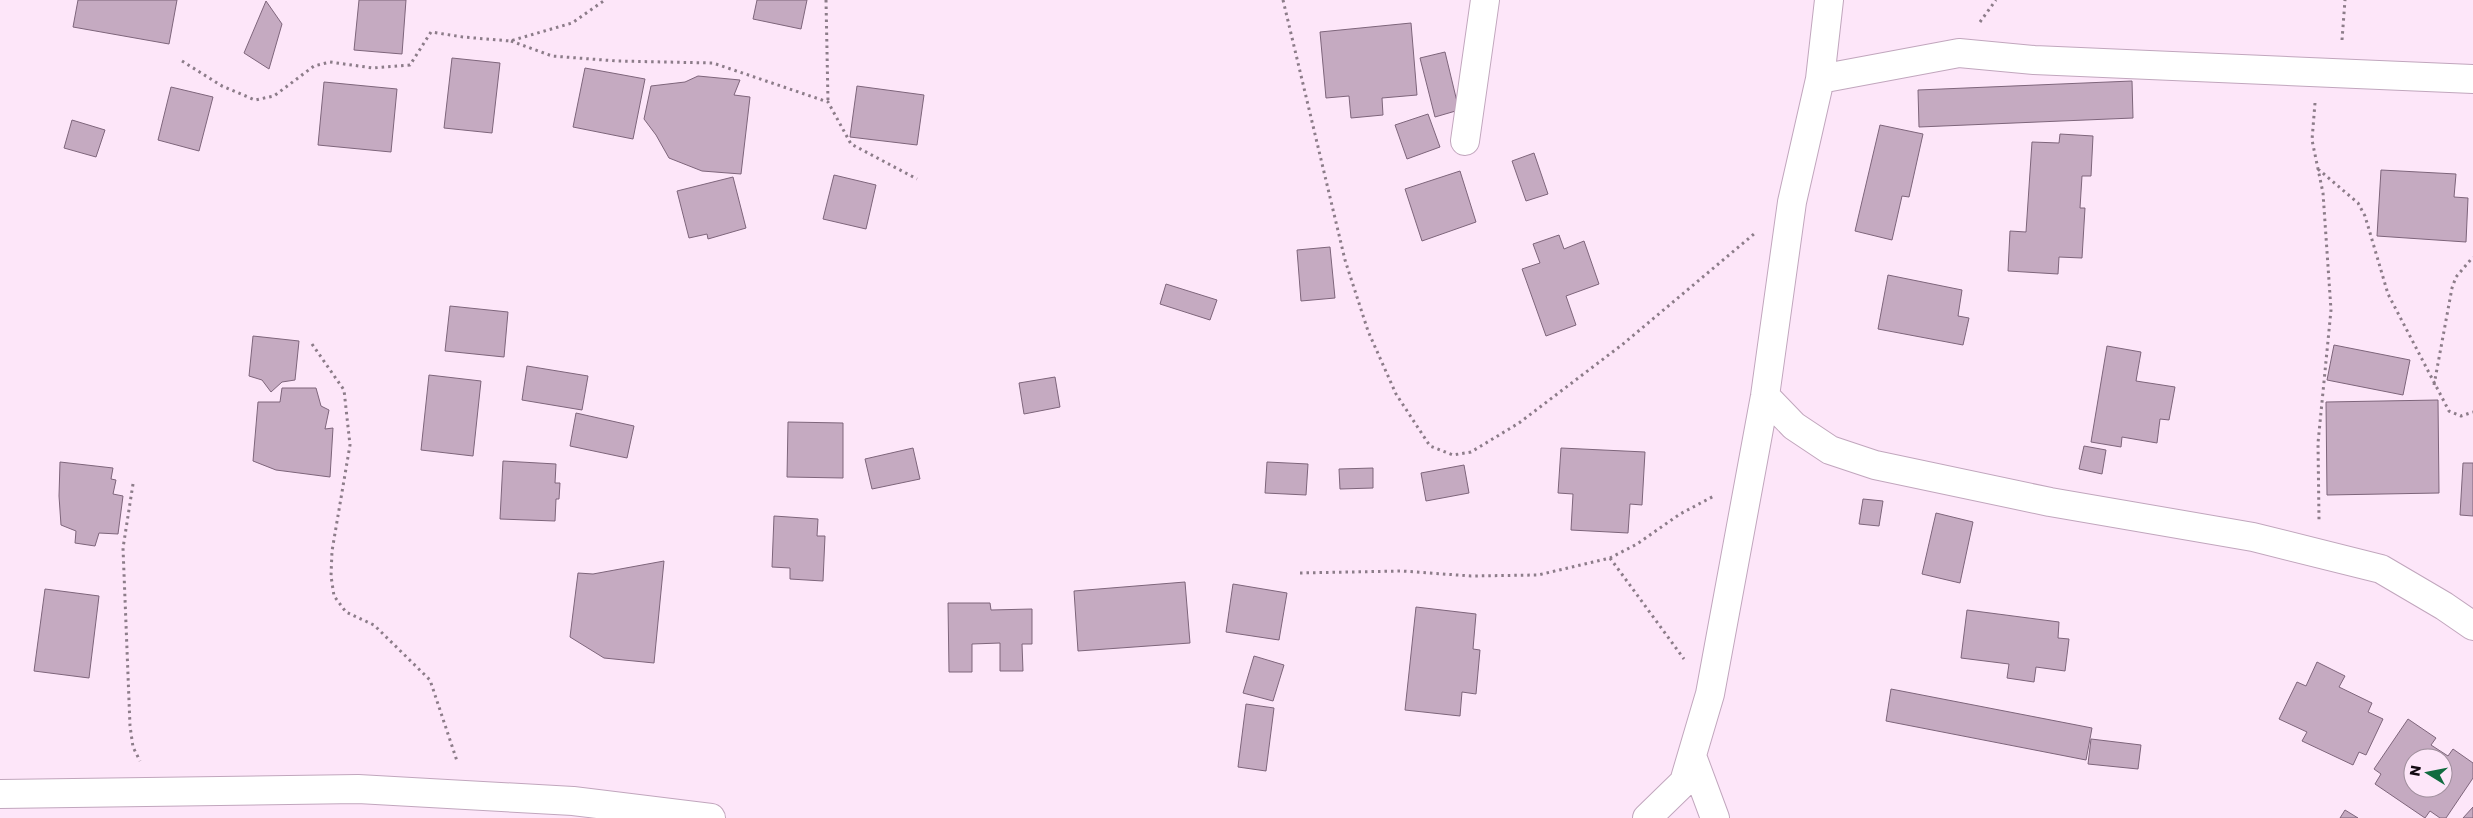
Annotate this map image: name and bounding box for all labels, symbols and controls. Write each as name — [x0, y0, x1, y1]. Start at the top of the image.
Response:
north arrow — [2403, 748, 2453, 798]
text: N — [2404, 764, 2426, 778]

